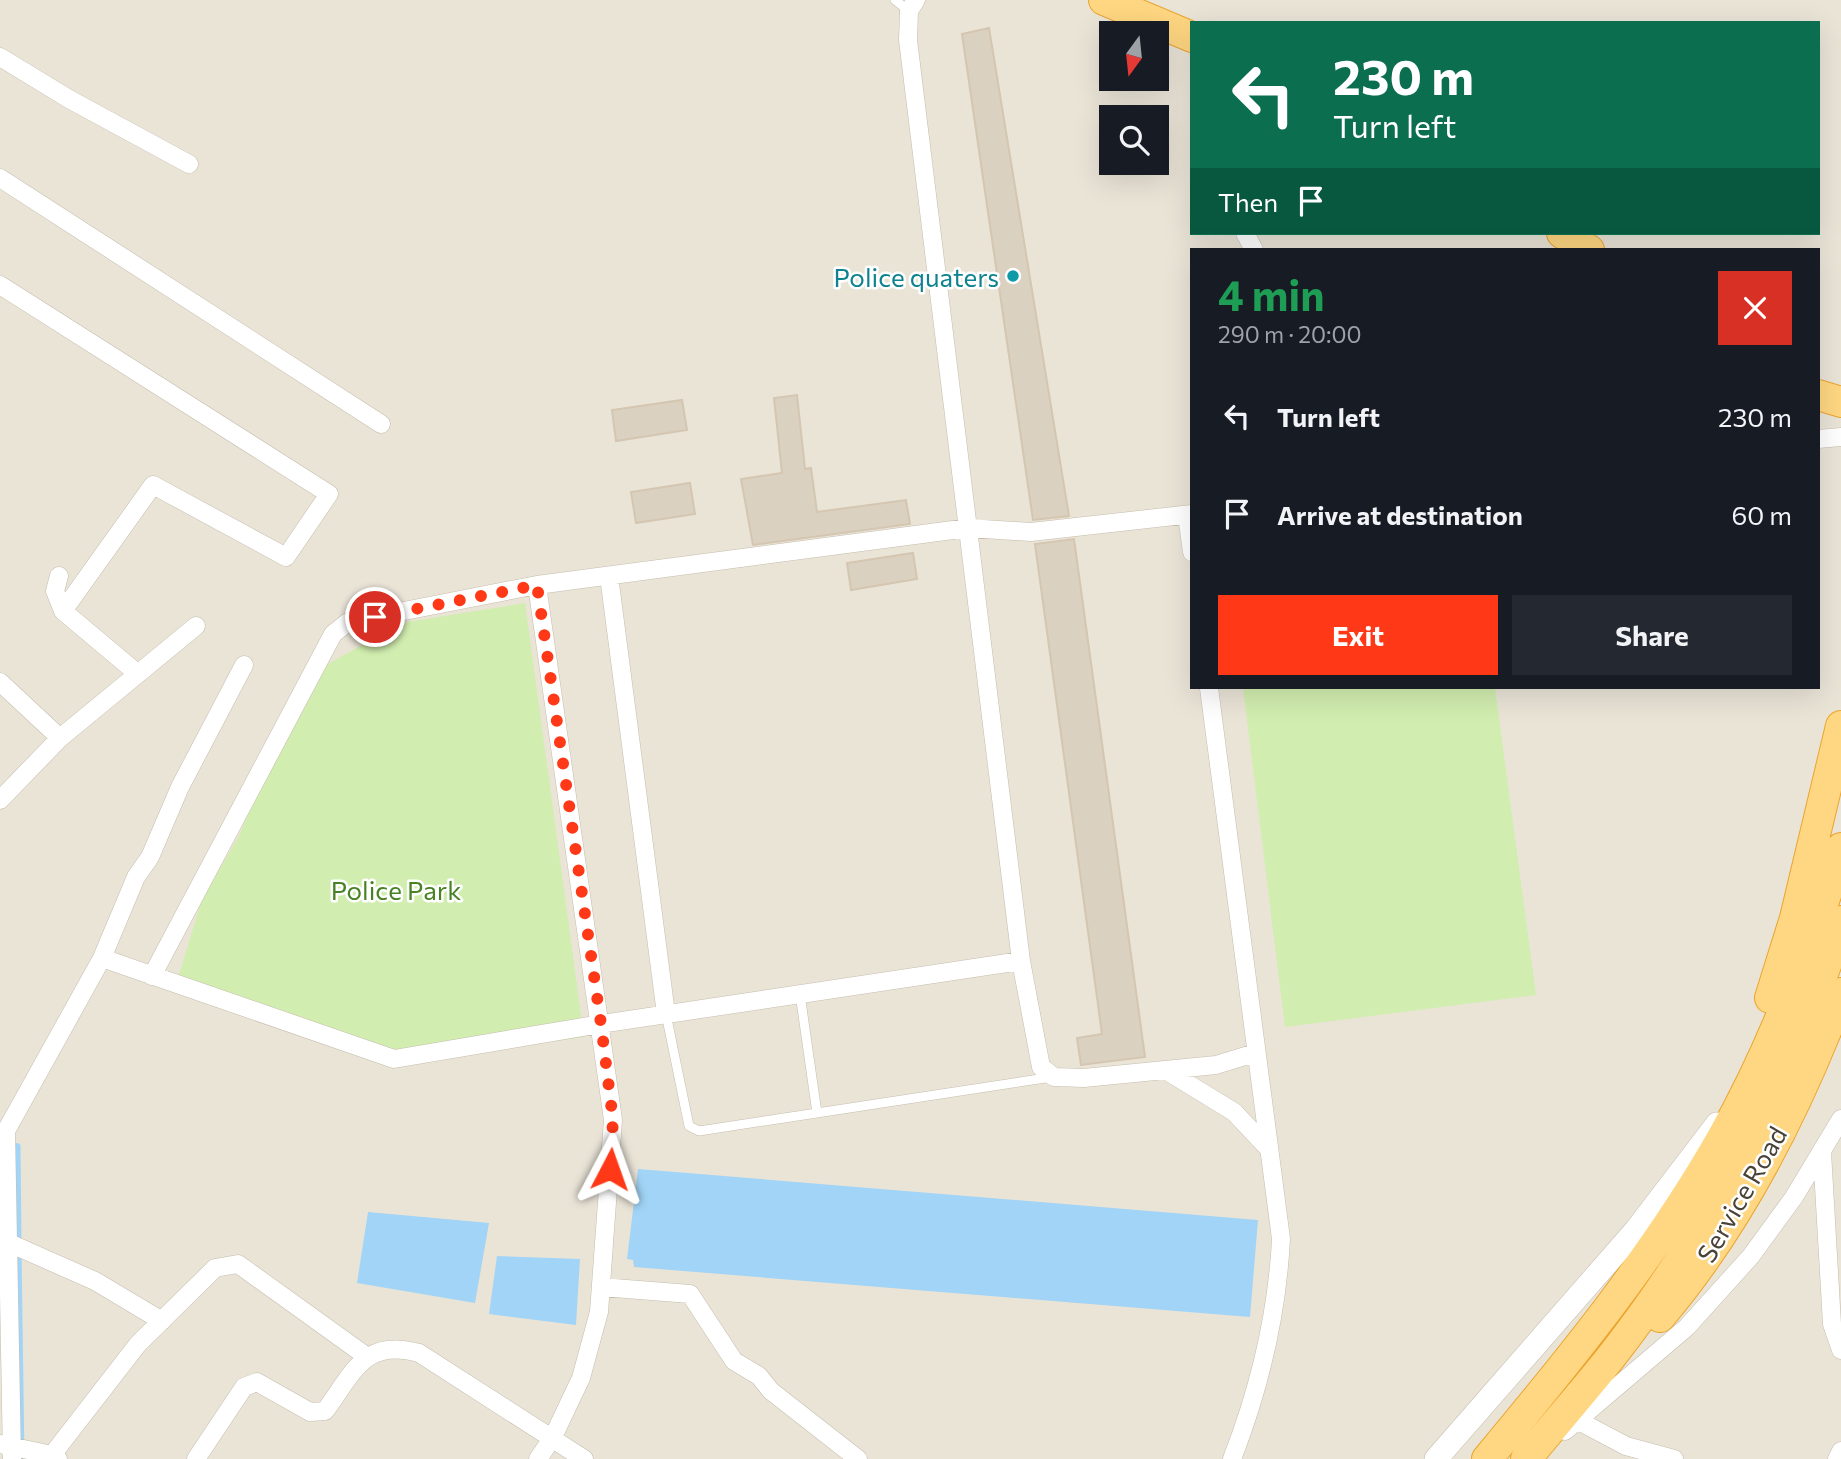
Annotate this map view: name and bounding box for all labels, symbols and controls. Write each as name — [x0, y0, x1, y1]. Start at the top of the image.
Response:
north arrow — [1099, 21, 1169, 91]
map controls — [1099, 21, 1169, 175]
text: 230 m — [1333, 45, 1474, 105]
icon: left — [1218, 49, 1309, 140]
button: search — [1099, 105, 1169, 175]
text: Turn left — [1333, 105, 1457, 145]
icon: arrive — [1292, 182, 1330, 220]
text: Then — [1218, 186, 1278, 217]
place label: Police quaters — [833, 261, 999, 292]
marker: Police quaters — [1005, 268, 1021, 284]
text: 4 min — [1218, 268, 1324, 320]
button: close — [1718, 271, 1792, 345]
text: 290 m · 20:00 — [1218, 320, 1362, 348]
icon: left — [1218, 397, 1256, 435]
text: Turn left — [1277, 401, 1380, 432]
text: 230 m — [1718, 401, 1792, 432]
icon: arrive — [1218, 495, 1256, 533]
text: Arrive at destination — [1277, 499, 1523, 530]
text: 60 m — [1732, 499, 1792, 530]
pin — [345, 587, 405, 647]
button: Exit — [1218, 595, 1498, 675]
button: Share — [1512, 595, 1792, 675]
icon: arrive — [356, 598, 394, 636]
park label: Police Park — [331, 874, 461, 905]
street label: Service Road — [1690, 1121, 1792, 1267]
position arrow — [573, 1132, 647, 1206]

